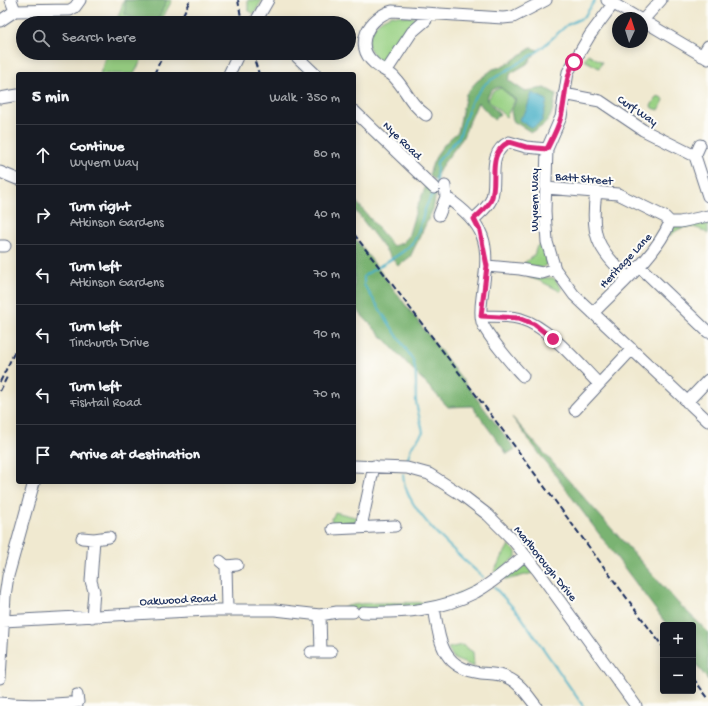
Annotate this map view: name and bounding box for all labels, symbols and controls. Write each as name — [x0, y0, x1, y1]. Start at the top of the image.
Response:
north arrow — [612, 12, 648, 48]
search box — [16, 16, 356, 60]
icon: search — [30, 27, 52, 49]
text: Search here — [62, 29, 136, 47]
route start — [565, 53, 583, 71]
text: 5 min — [32, 88, 69, 108]
text: Walk · 350 m — [270, 91, 340, 106]
street label: Curf Way — [614, 93, 660, 130]
street label: Nye Road — [379, 119, 425, 164]
text: Continue — [70, 138, 124, 156]
icon: ahead — [32, 144, 54, 166]
text: 80 m — [313, 147, 340, 162]
text: Wyvern Way — [70, 156, 138, 171]
street label: Wyvern Way — [529, 168, 543, 232]
street label: Batt Street — [554, 170, 614, 190]
text: Turn right — [70, 198, 130, 216]
icon: right — [32, 204, 54, 226]
text: 40 m — [314, 207, 340, 222]
text: Atkinson Gardens — [70, 216, 164, 231]
street label: Heritage Lane — [597, 230, 656, 292]
text: Turn left — [70, 258, 121, 276]
icon: left — [32, 264, 54, 286]
text: 70 m — [314, 267, 340, 282]
text: Atkinson Gardens — [70, 276, 164, 291]
text: Turn left — [70, 318, 121, 336]
icon: left — [32, 324, 54, 346]
text: 90 m — [314, 327, 340, 342]
route end — [544, 330, 562, 348]
text: Tinchurch Drive — [70, 336, 149, 351]
text: Turn left — [70, 378, 121, 396]
icon: left — [32, 384, 54, 406]
text: 70 m — [314, 387, 340, 402]
text: Fishtail Road — [70, 396, 141, 411]
icon: arrive — [32, 444, 54, 466]
text: Arrive at destination — [70, 446, 200, 464]
street label: Marlborough Drive — [510, 524, 580, 605]
street label: Oakwood Road — [139, 592, 218, 610]
map controls — [660, 622, 696, 694]
button: + — [660, 622, 696, 658]
button: − — [660, 658, 696, 694]

